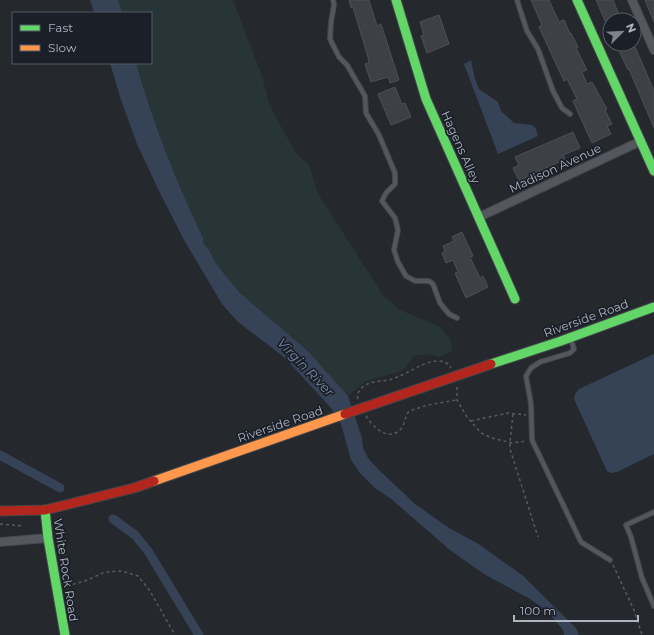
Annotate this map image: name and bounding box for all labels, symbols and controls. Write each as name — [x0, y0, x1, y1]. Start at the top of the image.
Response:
legend — [12, 12, 152, 64]
north arrow — [602, 12, 642, 52]
text: Fast — [48, 20, 73, 35]
text: N — [623, 21, 639, 35]
text: Slow — [48, 40, 77, 55]
street label: Hagens Alley — [438, 108, 484, 186]
street label: Madison Avenue — [507, 140, 603, 196]
street label: Riverside Road — [542, 296, 630, 340]
water label: Virgin River — [274, 335, 338, 400]
street label: Riverside Road — [235, 402, 325, 446]
street label: White Rock Road — [50, 517, 82, 623]
scale bar — [514, 597, 638, 623]
text: 100 m — [520, 603, 556, 618]

